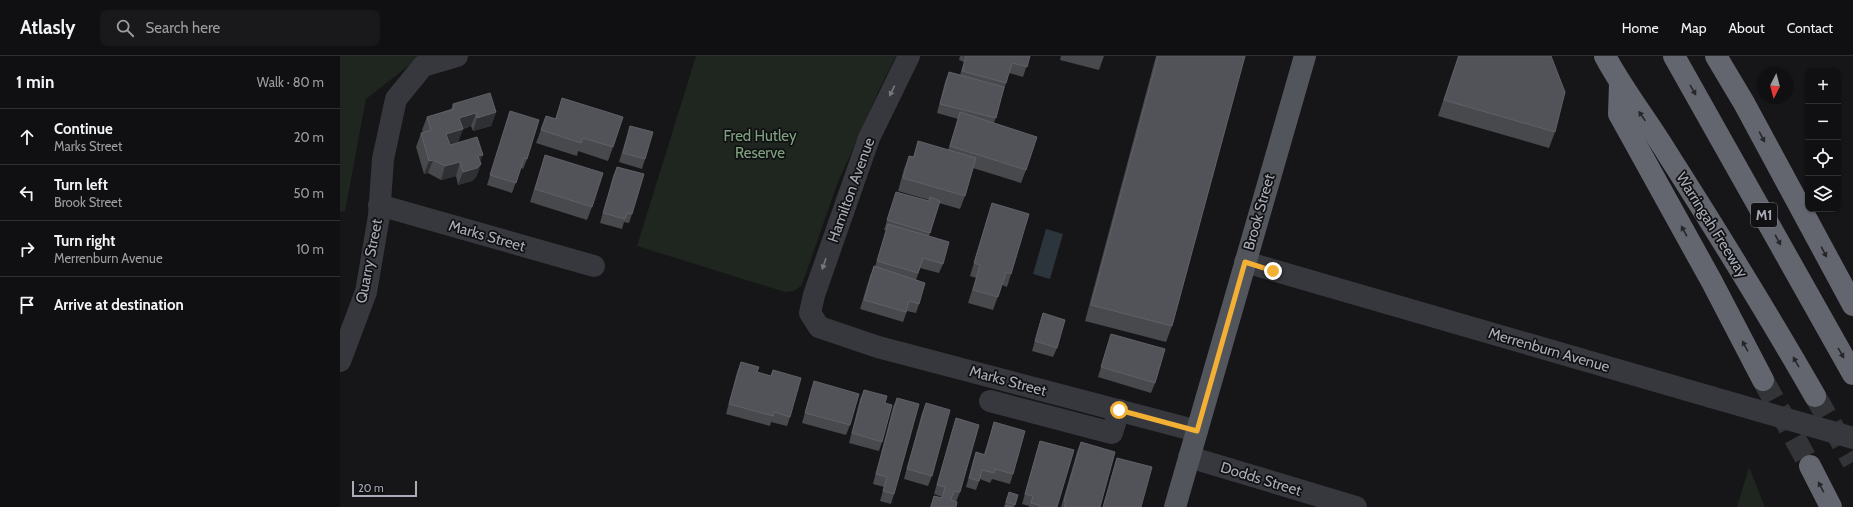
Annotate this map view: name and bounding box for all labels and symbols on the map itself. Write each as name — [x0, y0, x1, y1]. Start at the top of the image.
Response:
north arrow — [1757, 68, 1793, 104]
one-way arrow — [1690, 84, 1697, 96]
one-way arrow — [888, 85, 895, 97]
one-way arrow — [1638, 110, 1646, 121]
park label: Fred Hutley Reserve — [723, 127, 797, 162]
one-way arrow — [1759, 131, 1765, 143]
street label: Hamilton Avenue — [824, 135, 878, 245]
street label: Warringah Freeway — [1672, 169, 1752, 281]
street label: Brook Street — [1240, 172, 1278, 252]
road number: M1 — [1751, 203, 1777, 227]
street label: Marks Street — [447, 216, 527, 256]
street label: Quarry Street — [352, 217, 386, 305]
one-way arrow — [1680, 225, 1687, 237]
one-way arrow — [1775, 234, 1781, 246]
one-way arrow — [1821, 246, 1827, 258]
one-way arrow — [821, 259, 827, 271]
route end — [1264, 262, 1282, 280]
street label: Merrenburn Avenue — [1486, 324, 1612, 376]
one-way arrow — [1742, 340, 1748, 352]
one-way arrow — [1838, 347, 1845, 359]
one-way arrow — [1792, 357, 1799, 368]
street label: Marks Street — [968, 362, 1048, 400]
route start — [1110, 401, 1128, 419]
street label: Dodds Street — [1218, 458, 1304, 500]
scale bar — [352, 479, 417, 498]
one-way arrow — [1817, 481, 1824, 492]

